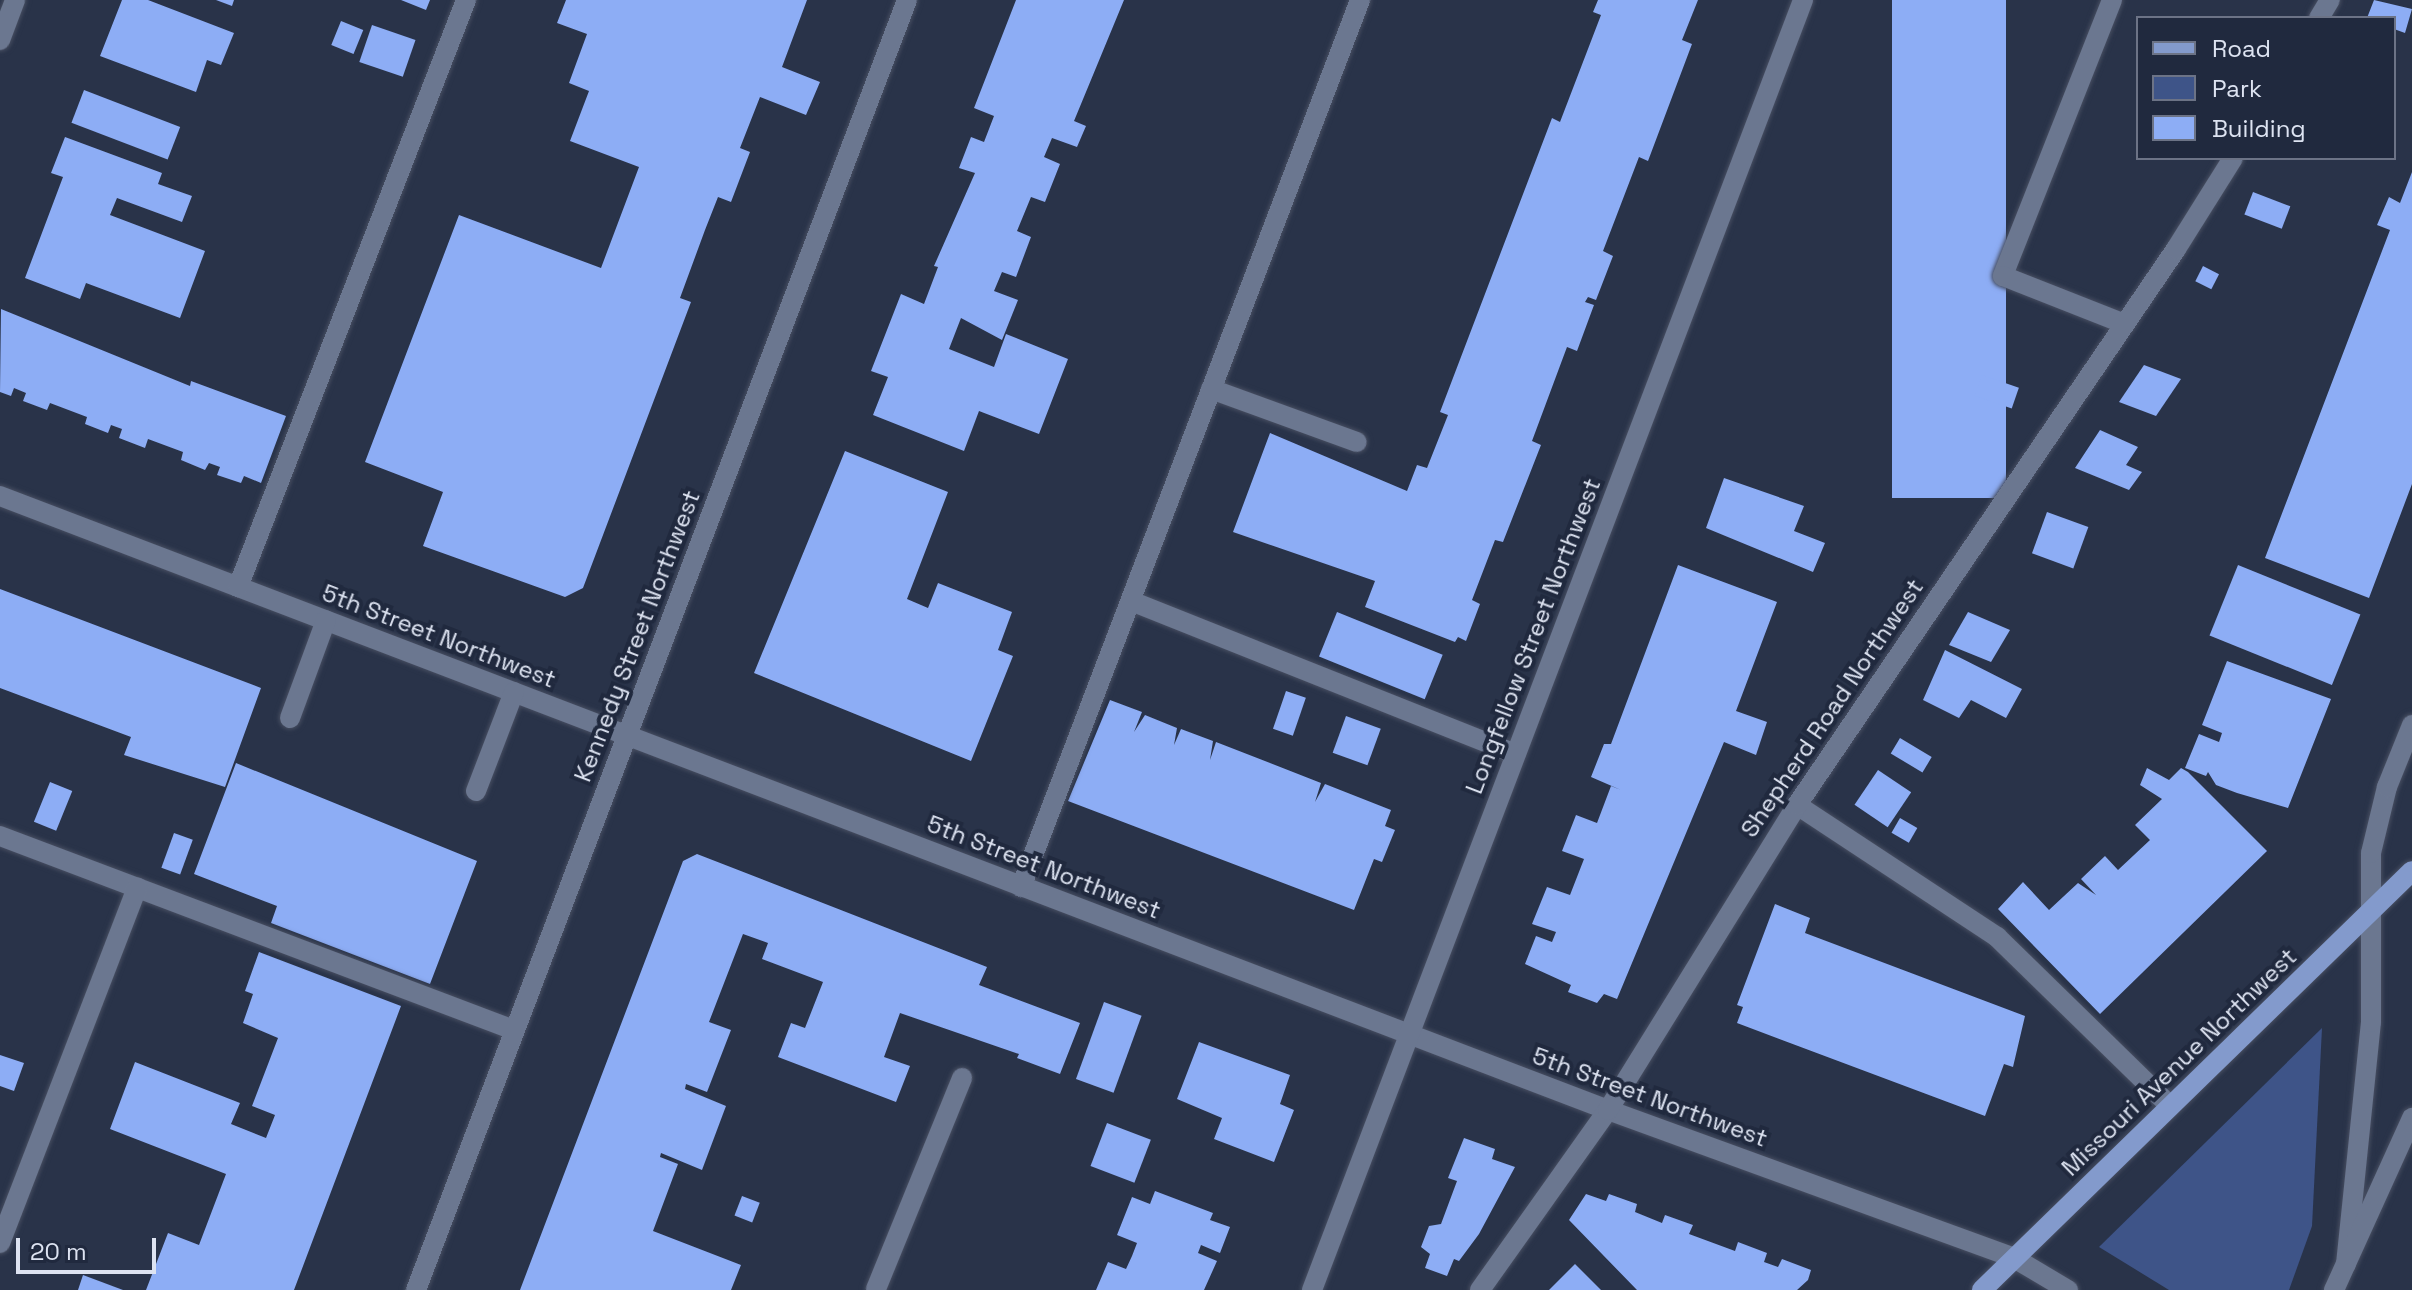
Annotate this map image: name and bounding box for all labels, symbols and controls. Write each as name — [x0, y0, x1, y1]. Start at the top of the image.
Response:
legend — [2136, 16, 2396, 160]
text: Road — [2212, 33, 2271, 64]
text: Park — [2212, 73, 2262, 104]
text: Building — [2212, 113, 2306, 144]
street label: Longfellow Street Northwest — [1459, 474, 1607, 798]
street label: Kennedy Street Northwest — [568, 486, 706, 786]
street label: Shepherd Road Northwest — [1735, 573, 1929, 843]
street label: 5th Street Northwest — [318, 578, 560, 694]
street label: 5th Street Northwest — [923, 809, 1165, 925]
street label: Missouri Avenue Northwest — [2056, 942, 2302, 1182]
street label: 5th Street Northwest — [1529, 1041, 1771, 1153]
scale bar — [20, 1222, 160, 1272]
text: 20 m — [30, 1236, 87, 1267]

